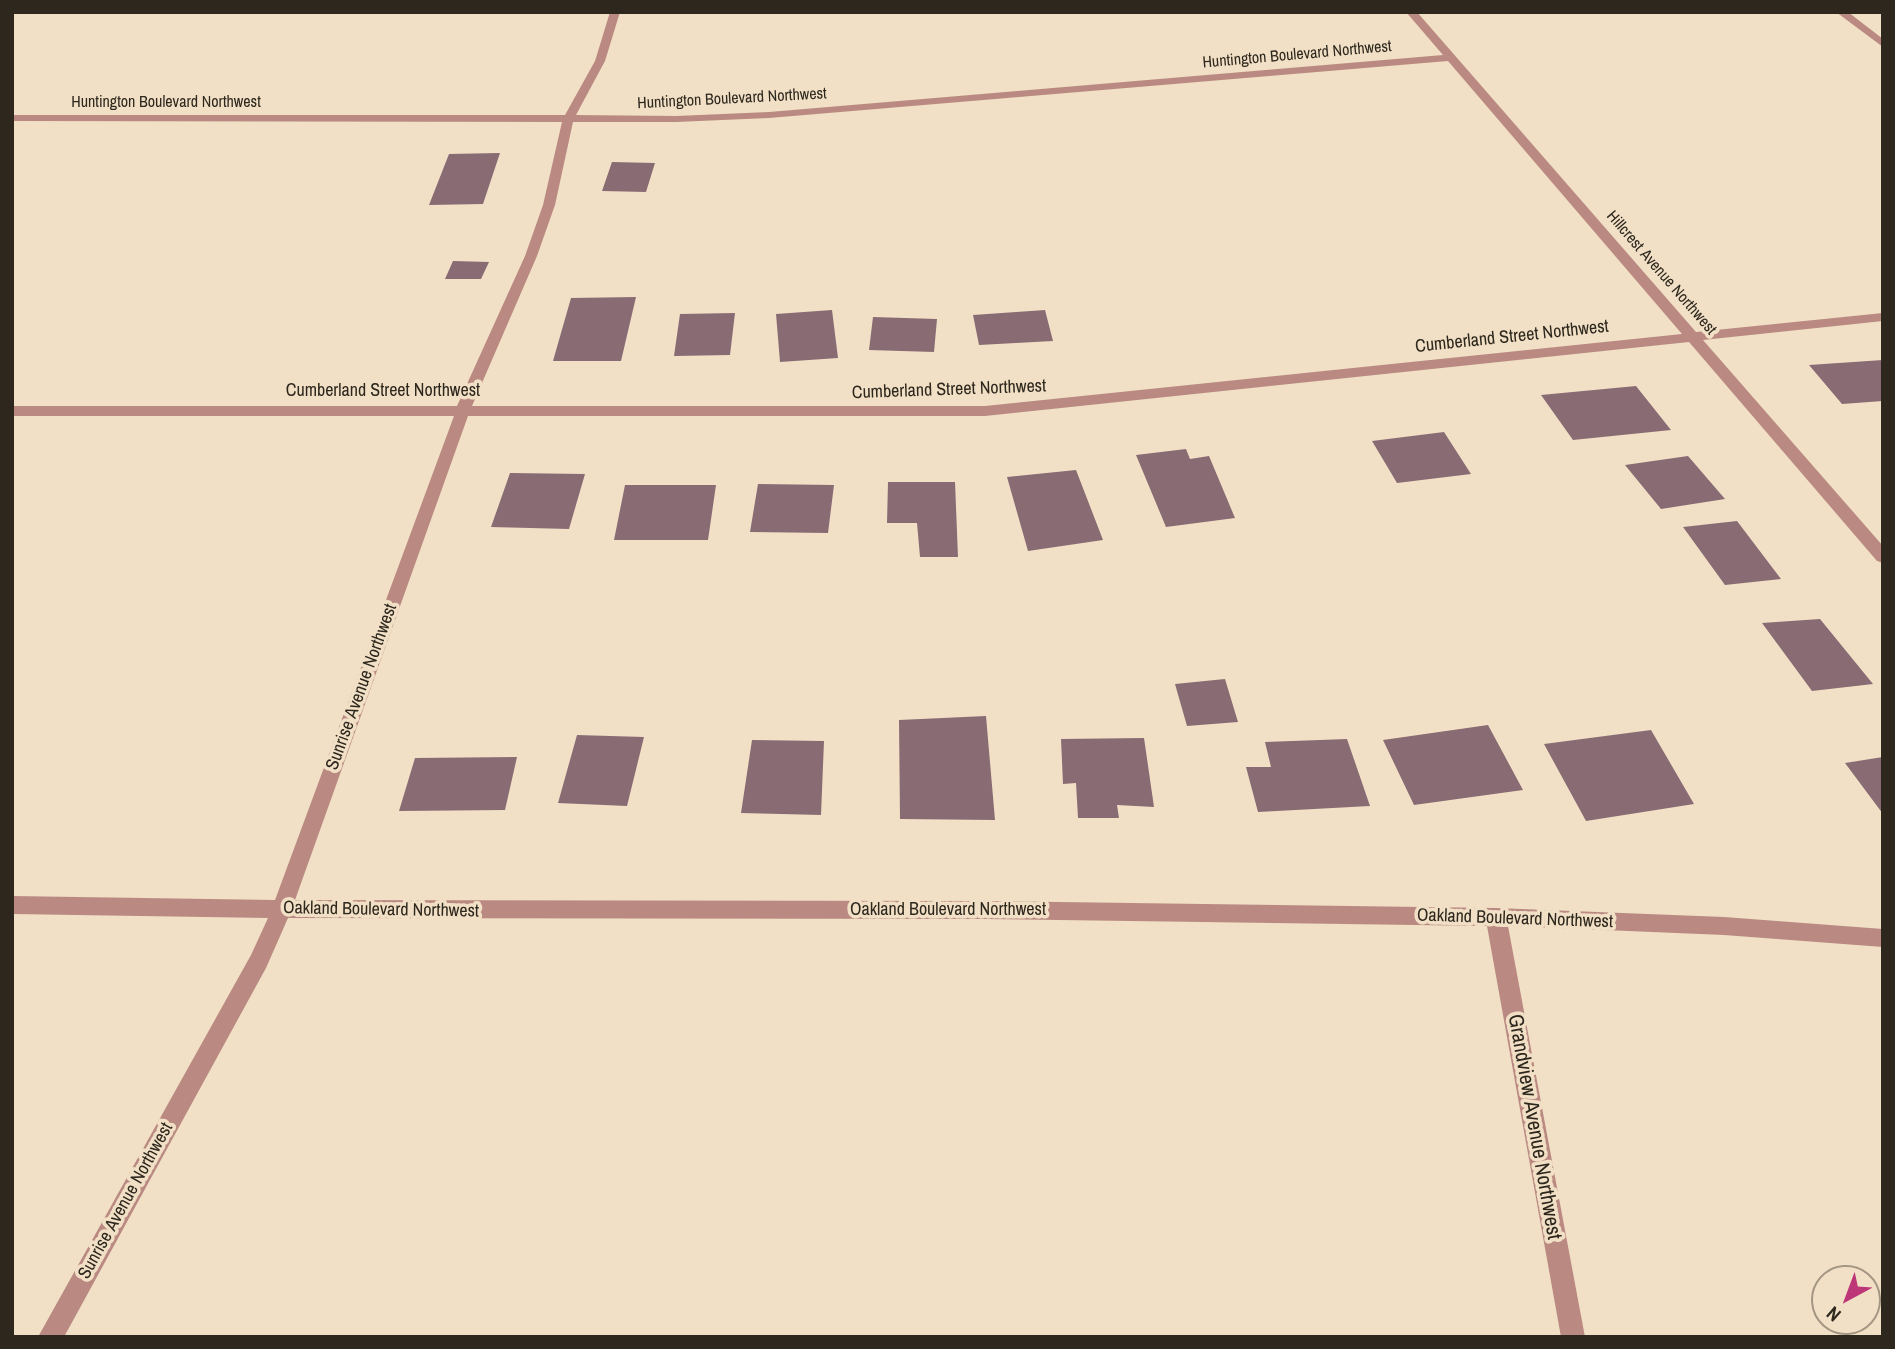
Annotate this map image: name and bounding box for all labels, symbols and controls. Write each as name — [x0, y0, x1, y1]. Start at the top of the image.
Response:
street label: Huntington Boulevard Northwest — [1202, 37, 1392, 73]
street label: Huntington Boulevard Northwest — [637, 84, 827, 114]
street label: Huntington Boulevard Northwest — [71, 93, 261, 113]
street label: Hillcrest Avenue Northwest — [1602, 207, 1720, 339]
street label: Cumberland Street Northwest — [1414, 316, 1610, 358]
street label: Cumberland Street Northwest — [851, 376, 1047, 404]
street label: Cumberland Street Northwest — [286, 380, 480, 402]
street label: Sunrise Avenue Northwest — [322, 601, 402, 773]
street label: Oakland Boulevard Northwest — [283, 897, 479, 923]
street label: Oakland Boulevard Northwest — [850, 899, 1046, 921]
street label: Oakland Boulevard Northwest — [1417, 905, 1613, 933]
street label: Grandview Avenue Northwest — [1502, 1012, 1566, 1242]
street label: Sunrise Avenue Northwest — [74, 1119, 178, 1283]
north arrow — [1811, 1265, 1881, 1335]
text: N — [1821, 1301, 1846, 1328]

